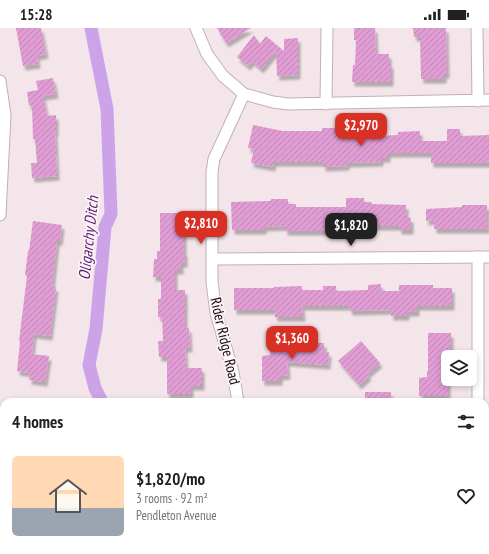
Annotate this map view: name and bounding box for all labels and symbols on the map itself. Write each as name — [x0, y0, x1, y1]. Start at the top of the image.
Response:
pin: $2,970 — [328, 113, 394, 147]
water label: Oligarchy Ditch — [74, 194, 102, 281]
pin: $2,810 — [168, 211, 234, 245]
pin: $1,820 — [318, 213, 384, 247]
street label: Rider Ridge Road — [206, 295, 245, 386]
pin: $1,360 — [259, 326, 325, 360]

